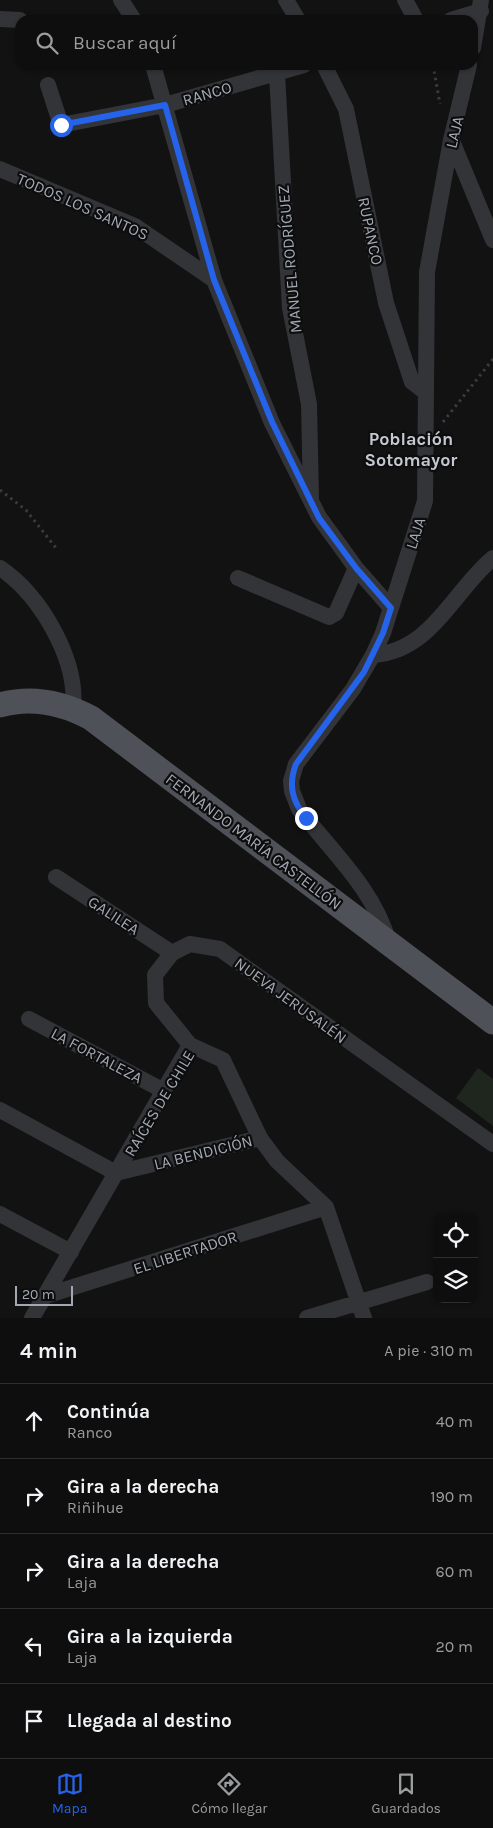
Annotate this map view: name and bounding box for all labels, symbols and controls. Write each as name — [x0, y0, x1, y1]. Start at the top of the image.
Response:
search box — [15, 15, 478, 70]
icon: search — [33, 29, 61, 57]
text: Buscar aquí — [73, 32, 177, 54]
street label: RANCO — [180, 77, 234, 110]
route start — [50, 114, 73, 137]
street label: LAJA — [441, 114, 468, 150]
street label: TODOS LOS SANTOS — [14, 169, 151, 244]
street label: MANUEL RODRÍGUEZ — [274, 184, 305, 334]
street label: RUPANCO — [354, 195, 387, 267]
district label: Población Sotomayor — [365, 428, 457, 471]
street label: LAJA — [401, 515, 430, 551]
street label: FERNANDO MARÍA CASTELLÓN — [162, 769, 345, 914]
route end — [295, 807, 318, 830]
street label: GALILEA — [85, 892, 143, 939]
street label: NUEVA JERUSALÉN — [231, 953, 350, 1047]
street label: LA FORTALEZA — [48, 1023, 146, 1087]
street label: RAÍCES DE CHILE — [120, 1047, 199, 1160]
street label: LA BENDICIÓN — [152, 1131, 254, 1174]
map controls — [433, 1213, 478, 1303]
button: locate — [433, 1213, 478, 1258]
street label: EL LIBERTADOR — [131, 1227, 240, 1278]
button: layers — [433, 1258, 478, 1303]
scale bar — [15, 1283, 72, 1306]
text: 20 m — [22, 1286, 55, 1303]
text: 4 min — [20, 1339, 78, 1363]
text: A pie · 310 m — [384, 1341, 473, 1360]
text: Continúa — [67, 1401, 150, 1423]
icon: ahead — [20, 1407, 48, 1435]
text: 40 m — [436, 1412, 473, 1431]
text: Ranco — [67, 1423, 112, 1442]
text: Gira a la derecha — [67, 1476, 219, 1498]
icon: right — [20, 1482, 48, 1510]
text: 190 m — [430, 1487, 473, 1506]
text: Riñihue — [67, 1498, 124, 1517]
text: Gira a la derecha — [67, 1551, 219, 1573]
icon: right — [20, 1557, 48, 1585]
text: 60 m — [436, 1562, 473, 1581]
text: Laja — [67, 1573, 97, 1592]
text: Gira a la izquierda — [67, 1626, 233, 1648]
icon: left — [20, 1632, 48, 1660]
text: 20 m — [435, 1637, 473, 1656]
text: Laja — [67, 1648, 97, 1667]
icon: arrive — [20, 1707, 48, 1735]
text: Llegada al destino — [67, 1710, 232, 1732]
tab: Mapa — [52, 1770, 87, 1817]
tab: Cómo llegar — [191, 1770, 267, 1817]
tab: Guardados — [371, 1770, 441, 1817]

